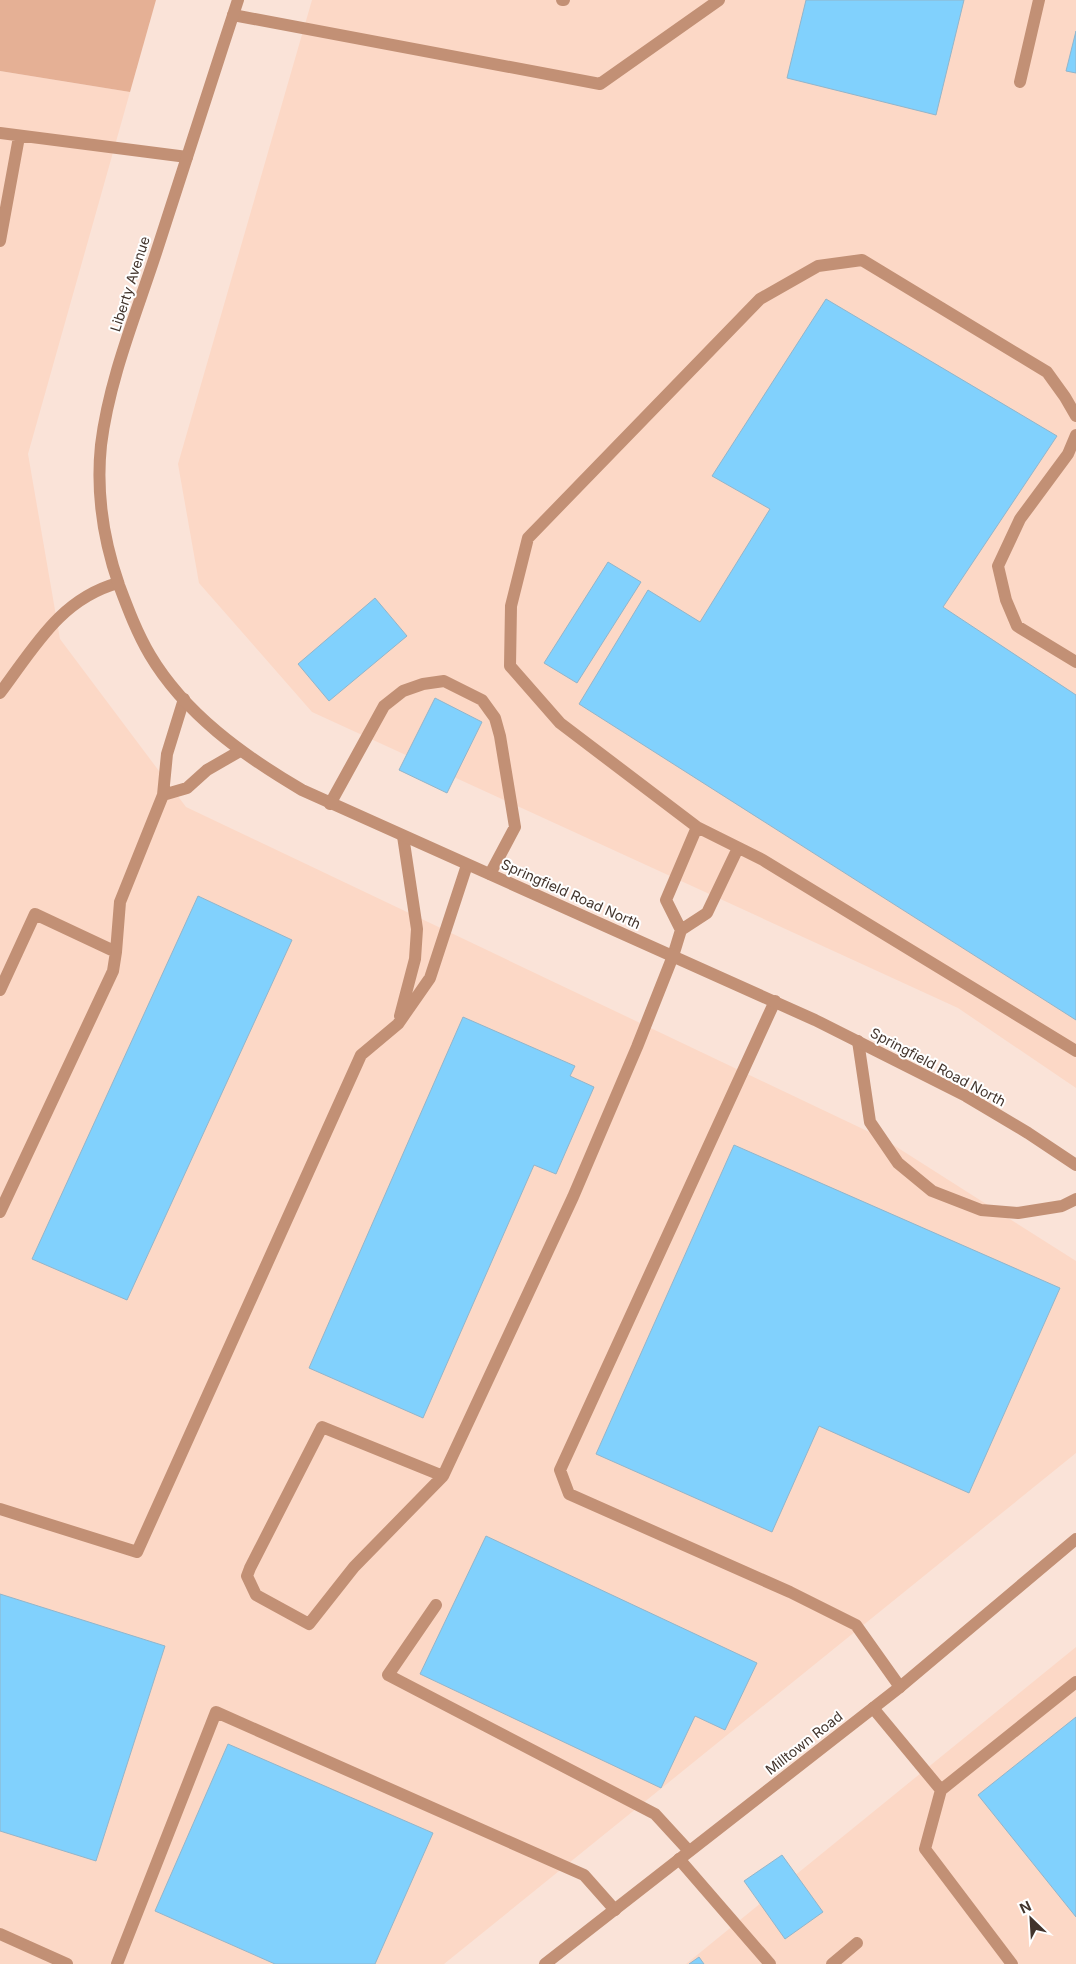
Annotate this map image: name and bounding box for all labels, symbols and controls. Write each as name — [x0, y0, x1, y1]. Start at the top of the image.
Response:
street label: Liberty Avenue — [106, 234, 153, 334]
street label: Springfield Road North — [499, 855, 644, 932]
street label: Springfield Road North — [868, 1024, 1009, 1109]
street label: Milltown Road — [762, 1707, 846, 1778]
north arrow — [1006, 1894, 1056, 1944]
text: N — [1017, 1897, 1034, 1917]

